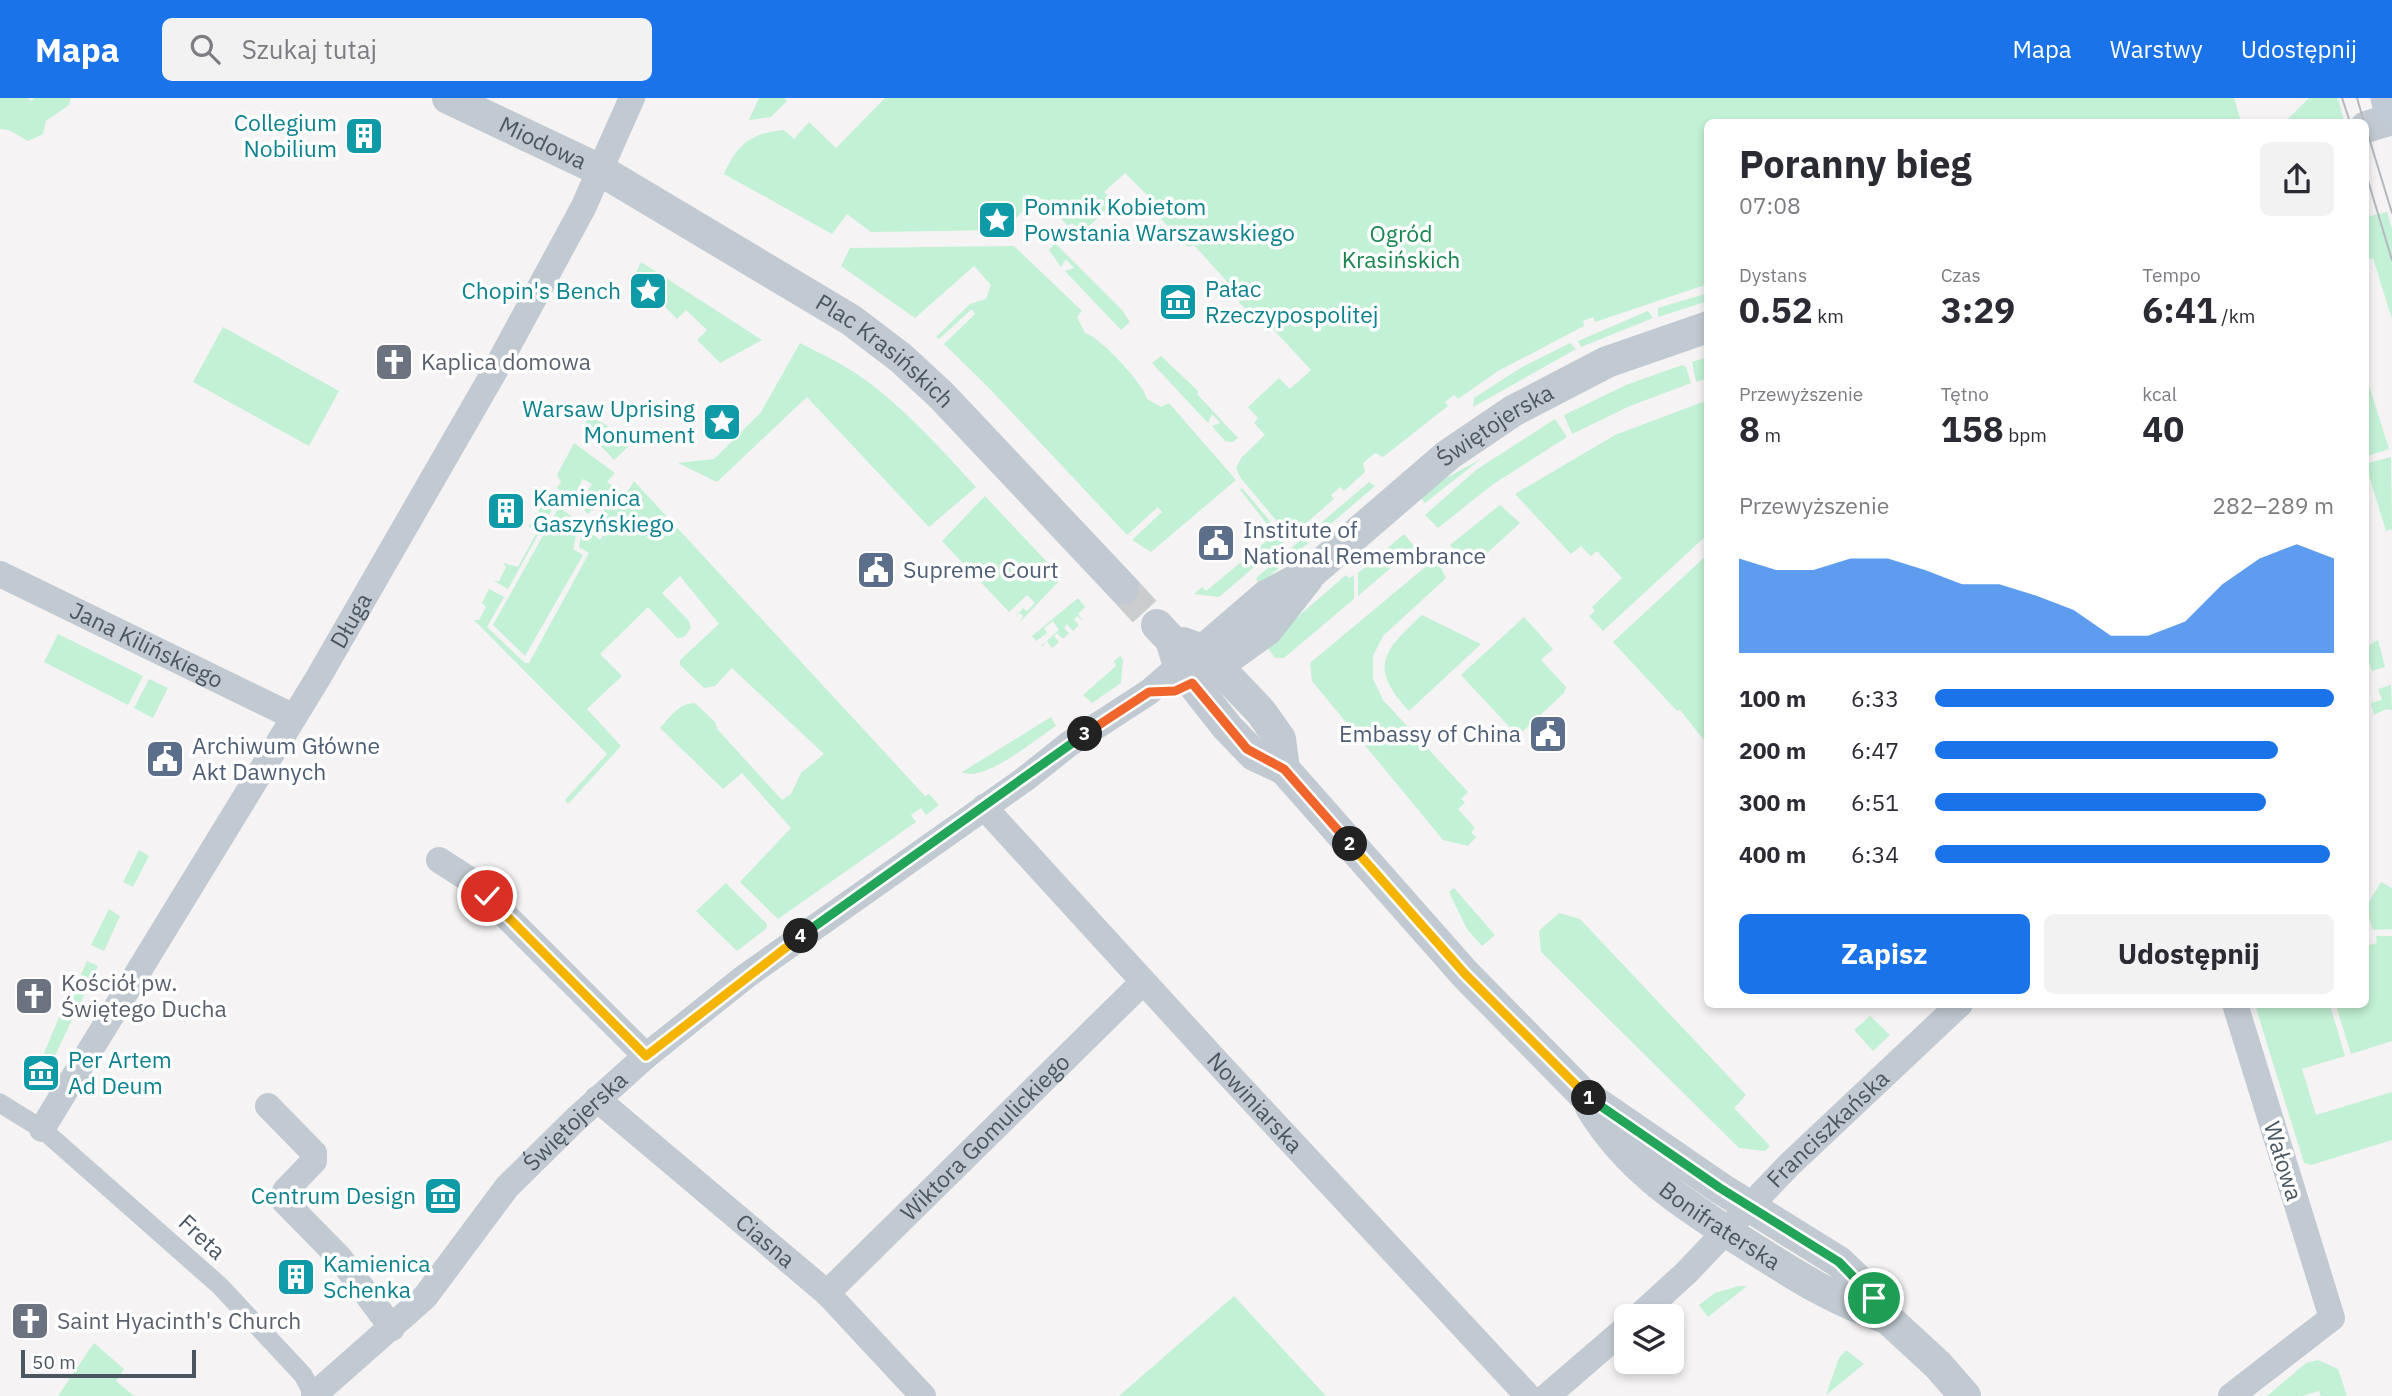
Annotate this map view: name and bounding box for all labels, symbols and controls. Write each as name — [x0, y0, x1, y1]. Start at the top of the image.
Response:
search box — [162, 18, 652, 81]
text: Mapa — [35, 28, 120, 71]
icon: search — [186, 30, 224, 68]
text: Szukaj tutaj — [242, 32, 377, 66]
text: Mapa — [2013, 33, 2072, 65]
text: Warstwy — [2110, 33, 2203, 65]
text: Udostępnij — [2241, 33, 2357, 65]
place label: Collegium Nobilium — [234, 107, 337, 163]
street label: Miodowa — [495, 109, 592, 176]
building icon: Collegium Nobilium — [343, 115, 385, 157]
text: Poranny bieg — [1739, 139, 1972, 188]
button: share — [2260, 142, 2334, 216]
text: 07:08 — [1739, 190, 1801, 220]
place label: Pomnik Kobietom Powstania Warszawskiego — [1024, 191, 1295, 247]
place icon: Pomnik Kobietom Powstania Warszawskiego — [976, 199, 1018, 241]
park label: Ogród Krasińskich — [1342, 218, 1460, 274]
text: Dystans — [1739, 263, 1807, 287]
text: Czas — [1941, 263, 1981, 287]
text: Tempo — [2142, 263, 2201, 287]
place icon: Chopin's Bench — [627, 270, 669, 312]
place label: Pałac Rzeczypospolitej — [1205, 273, 1379, 329]
place label: Chopin's Bench — [461, 275, 621, 305]
museum icon: Pałac Rzeczypospolitej — [1157, 281, 1199, 323]
street label: Plac Krasińskich — [811, 286, 961, 414]
text: 0.52 — [1739, 287, 1813, 333]
text: 3:29 — [1941, 287, 2015, 333]
text: 6:41 — [2142, 287, 2217, 333]
text: km — [1813, 304, 1844, 328]
text: /km — [2217, 304, 2255, 328]
church icon: Kaplica domowa — [373, 341, 415, 383]
place label: Kaplica domowa — [421, 346, 591, 376]
street label: Świętojerska — [1430, 377, 1558, 472]
text: Przewyższenie — [1739, 382, 1863, 406]
text: Tętno — [1941, 382, 1989, 406]
text: kcal — [2142, 382, 2177, 406]
place label: Warsaw Uprising Monument — [522, 393, 695, 449]
place icon: Warsaw Uprising Monument — [701, 401, 743, 443]
text: 8 — [1739, 406, 1760, 452]
text: 158 — [1941, 406, 2004, 452]
text: 40 — [2142, 406, 2184, 452]
text: m — [1760, 423, 1781, 447]
text: bpm — [2004, 423, 2047, 447]
place label: Kamienica Gaszyńskiego — [533, 482, 674, 538]
building icon: Kamienica Gaszyńskiego — [485, 490, 527, 532]
text: Przewyższenie — [1739, 490, 1889, 520]
text: 282–289 m — [2212, 490, 2334, 520]
place label: Institute of National Remembrance — [1243, 514, 1486, 570]
public building icon: Institute of National Remembrance — [1195, 522, 1237, 564]
public building icon: Supreme Court — [855, 549, 897, 591]
place label: Supreme Court — [903, 554, 1059, 584]
street label: Długa — [322, 587, 378, 653]
street label: Jana Kilińskiego — [65, 594, 229, 694]
text: 100 m — [1739, 683, 1806, 713]
text: 6:33 — [1851, 683, 1899, 713]
public building icon: Embassy of China — [1527, 713, 1569, 755]
pin: 3 — [1068, 716, 1102, 752]
place label: Embassy of China — [1339, 718, 1521, 748]
text: 3 — [1079, 721, 1090, 745]
place label: Archiwum Główne Akt Dawnych — [192, 730, 380, 786]
text: 200 m — [1739, 735, 1806, 765]
text: 6:47 — [1851, 735, 1899, 765]
public building icon: Archiwum Główne Akt Dawnych — [144, 738, 186, 780]
text: 300 m — [1739, 787, 1806, 817]
text: 6:51 — [1851, 787, 1899, 817]
pin: 2 — [1332, 826, 1368, 862]
text: 2 — [1344, 831, 1355, 855]
text: 400 m — [1739, 839, 1806, 869]
text: 6:34 — [1851, 839, 1899, 869]
pin — [457, 866, 517, 926]
icon: check — [468, 877, 506, 915]
button: Zapisz — [1739, 914, 2030, 994]
button: Udostępnij — [2044, 914, 2334, 994]
pin: 4 — [784, 918, 818, 954]
text: 4 — [795, 923, 806, 947]
place label: Kościół pw. Świętego Ducha — [61, 967, 227, 1023]
church icon: Kościół pw. Świętego Ducha — [13, 975, 55, 1017]
place label: Per Artem Ad Deum — [68, 1044, 172, 1100]
street label: Nowiniarska — [1201, 1045, 1310, 1159]
street label: Wiktora Gomulickiego — [893, 1047, 1076, 1227]
museum icon: Per Artem Ad Deum — [20, 1052, 62, 1094]
street label: Franciszkańska — [1759, 1063, 1895, 1193]
street label: Świętojerska — [516, 1064, 633, 1177]
pin: 1 — [1572, 1080, 1606, 1116]
text: 1 — [1583, 1085, 1594, 1109]
street label: Wałowa — [2258, 1117, 2310, 1204]
street label: Bonifraterska — [1654, 1174, 1787, 1276]
museum icon: Centrum Design — [422, 1175, 464, 1217]
place label: Centrum Design — [251, 1180, 416, 1210]
street label: Ciasna — [730, 1206, 802, 1274]
street label: Freta — [173, 1207, 233, 1266]
place label: Kamienica Schenka — [323, 1248, 431, 1304]
building icon: Kamienica Schenka — [275, 1256, 317, 1298]
pin — [1844, 1268, 1904, 1328]
icon: arrive — [1855, 1279, 1893, 1317]
church icon: Saint Hyacinth's Church — [9, 1300, 51, 1342]
map controls — [1614, 1304, 1684, 1374]
button: layers — [1614, 1304, 1684, 1374]
place label: Saint Hyacinth's Church — [57, 1305, 301, 1335]
scale bar — [21, 1347, 196, 1379]
text: 50 m — [32, 1350, 76, 1374]

